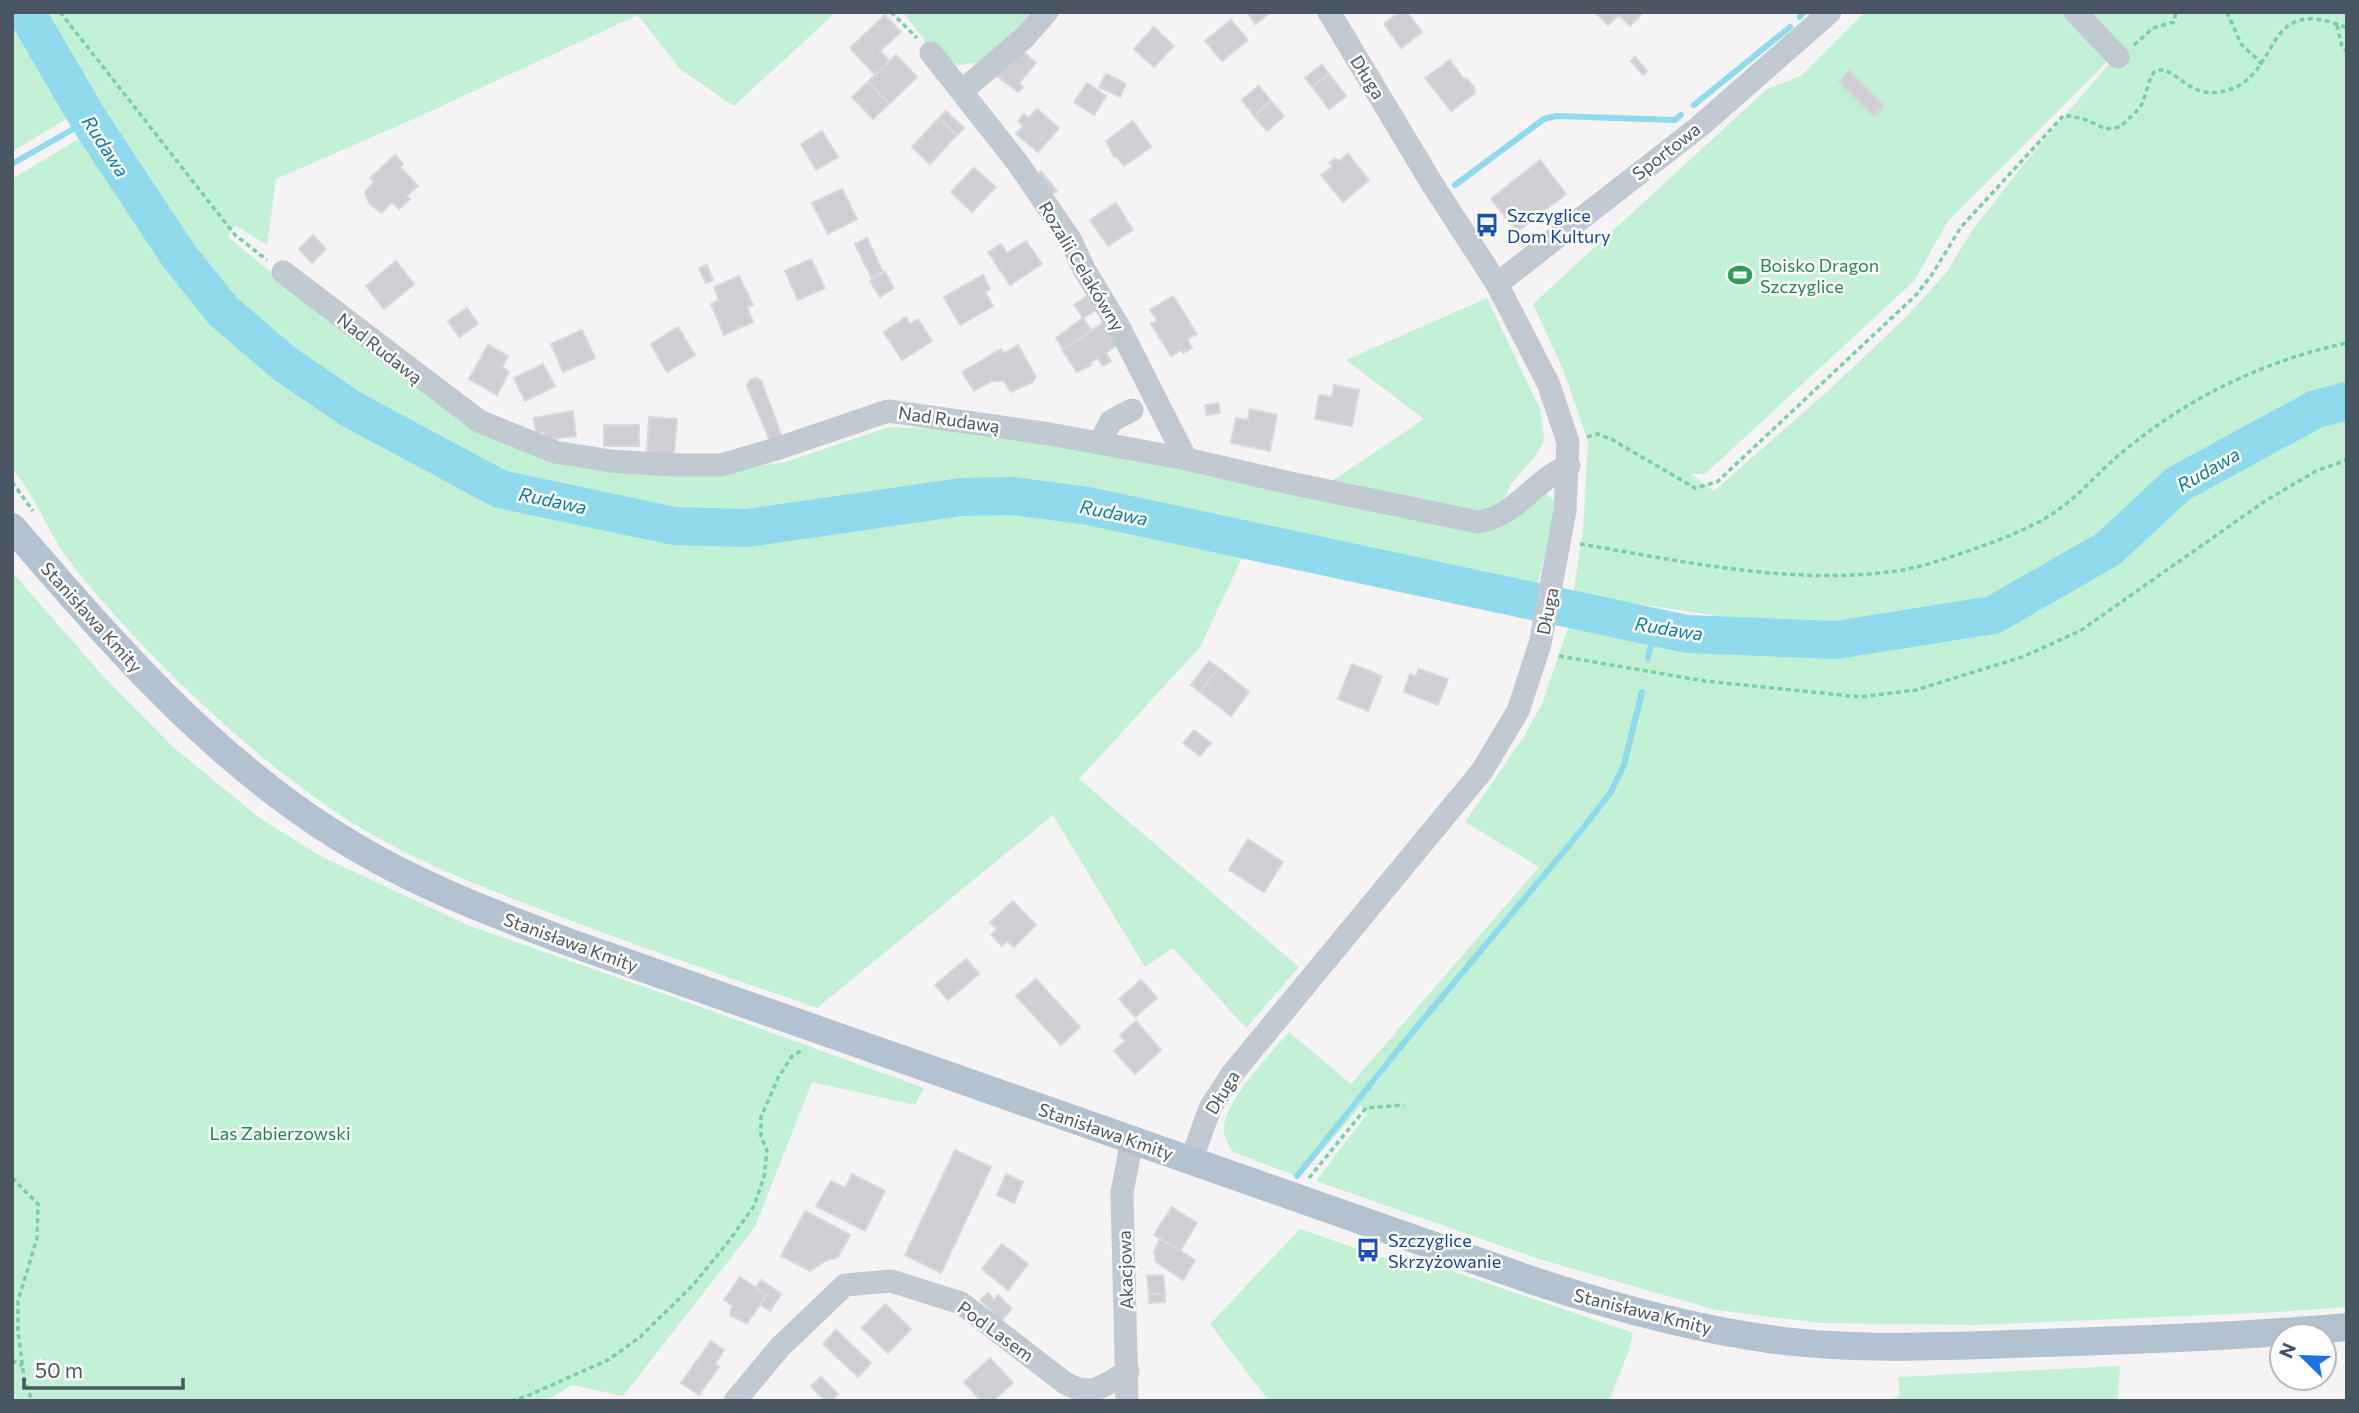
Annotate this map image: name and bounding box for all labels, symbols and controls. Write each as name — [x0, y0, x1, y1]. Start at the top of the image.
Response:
street label: Długa — [1346, 51, 1390, 103]
water label: Rudawa — [78, 111, 134, 181]
street label: Sportowa — [1628, 118, 1704, 184]
street label: Rozalii Celakówny — [1035, 197, 1129, 335]
place label: Szczyglice Dom Kultury — [1507, 204, 1611, 247]
bus stop icon: Szczyglice Dom Kultury — [1473, 211, 1501, 239]
place label: Boisko Dragon Szczyglice — [1760, 254, 1879, 297]
sports icon: Boisko Dragon Szczyglice — [1726, 261, 1754, 289]
street label: Nad Rudawą — [333, 308, 427, 388]
street label: Nad Rudawą — [897, 401, 1001, 437]
water label: Rudawa — [2173, 442, 2244, 496]
water label: Rudawa — [517, 482, 589, 518]
water label: Rudawa — [1078, 494, 1150, 530]
street label: Stanisława Kmity — [37, 557, 147, 677]
street label: Długa — [1532, 585, 1562, 637]
water label: Rudawa — [1633, 611, 1705, 645]
street label: Stanisława Kmity — [501, 908, 641, 976]
street label: Długa — [1200, 1066, 1244, 1118]
street label: Stanisława Kmity — [1036, 1098, 1176, 1164]
park label: Las Zabierzowski — [209, 1122, 351, 1144]
place label: Szczyglice Skrzyżowanie — [1388, 1229, 1501, 1272]
street label: Akacjowa — [1113, 1230, 1137, 1310]
bus stop icon: Szczyglice Skrzyżowanie — [1354, 1236, 1382, 1264]
street label: Stanisława Kmity — [1572, 1283, 1714, 1339]
street label: Pod Lasem — [954, 1296, 1038, 1366]
north arrow — [2268, 1322, 2338, 1392]
text: N — [2274, 1339, 2300, 1361]
scale bar — [24, 1346, 184, 1390]
text: 50 m — [35, 1357, 83, 1382]

